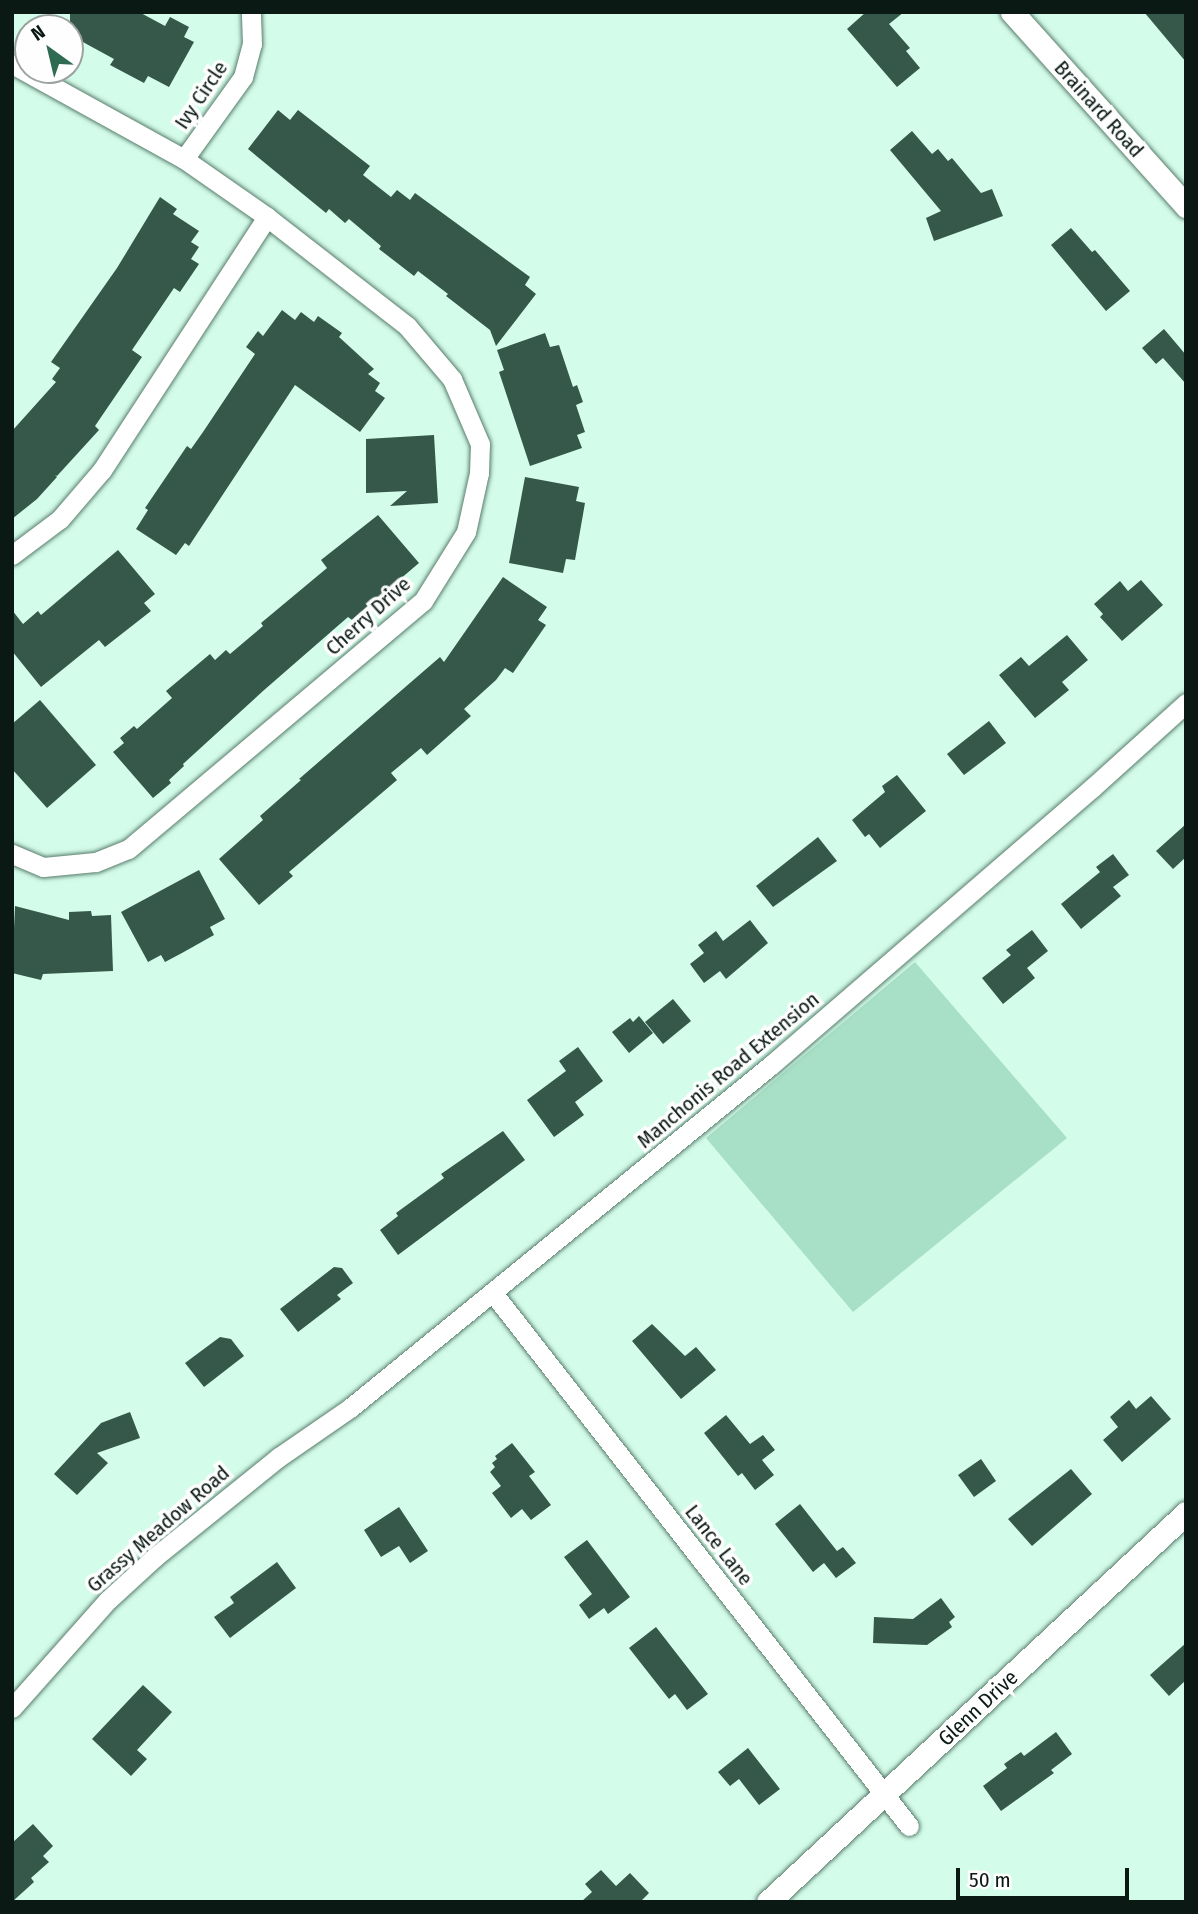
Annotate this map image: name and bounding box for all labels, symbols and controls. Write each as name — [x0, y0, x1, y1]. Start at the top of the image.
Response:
north arrow — [14, 14, 84, 84]
text: N — [27, 20, 49, 46]
street label: Brainard Road — [1049, 55, 1149, 163]
street label: Ivy Circle — [169, 56, 233, 134]
street label: Cherry Drive — [320, 571, 416, 661]
street label: Manchonis Road Extension — [632, 987, 824, 1153]
street label: Grassy Meadow Road — [82, 1460, 234, 1598]
street label: Lance Lane — [680, 1500, 758, 1590]
street label: Glenn Drive — [933, 1665, 1023, 1751]
scale bar — [960, 1854, 1133, 1898]
text: 50 m — [969, 1867, 1011, 1893]

